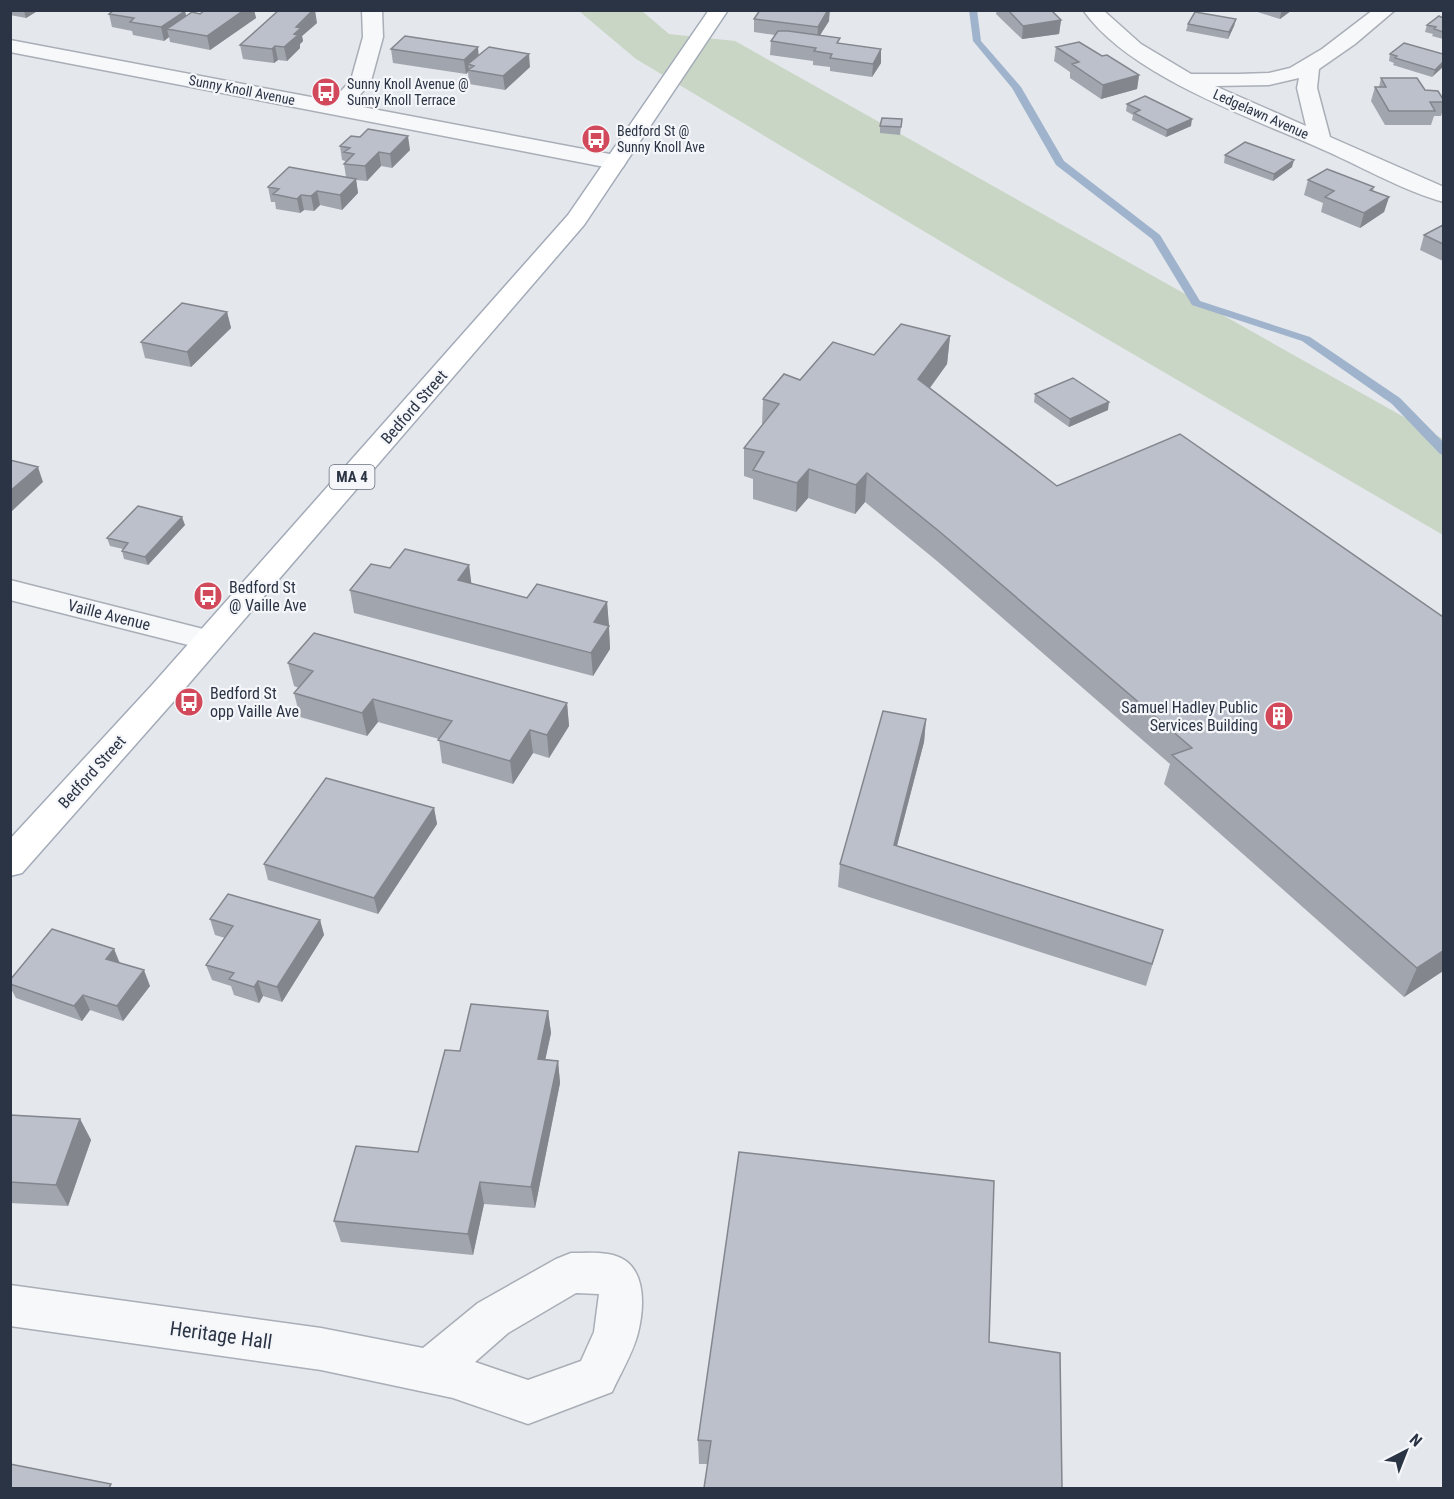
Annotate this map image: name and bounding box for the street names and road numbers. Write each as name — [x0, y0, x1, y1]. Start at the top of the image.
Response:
street label: Sunny Knoll Avenue — [188, 72, 297, 108]
street label: Ledgelawn Avenue — [1211, 86, 1312, 142]
street label: Bedford Street — [377, 366, 451, 448]
road number: MA 4 — [330, 465, 374, 489]
street label: Vaille Avenue — [66, 596, 152, 634]
street label: Bedford Street — [54, 732, 130, 812]
street label: Heritage Hall — [168, 1316, 274, 1354]

